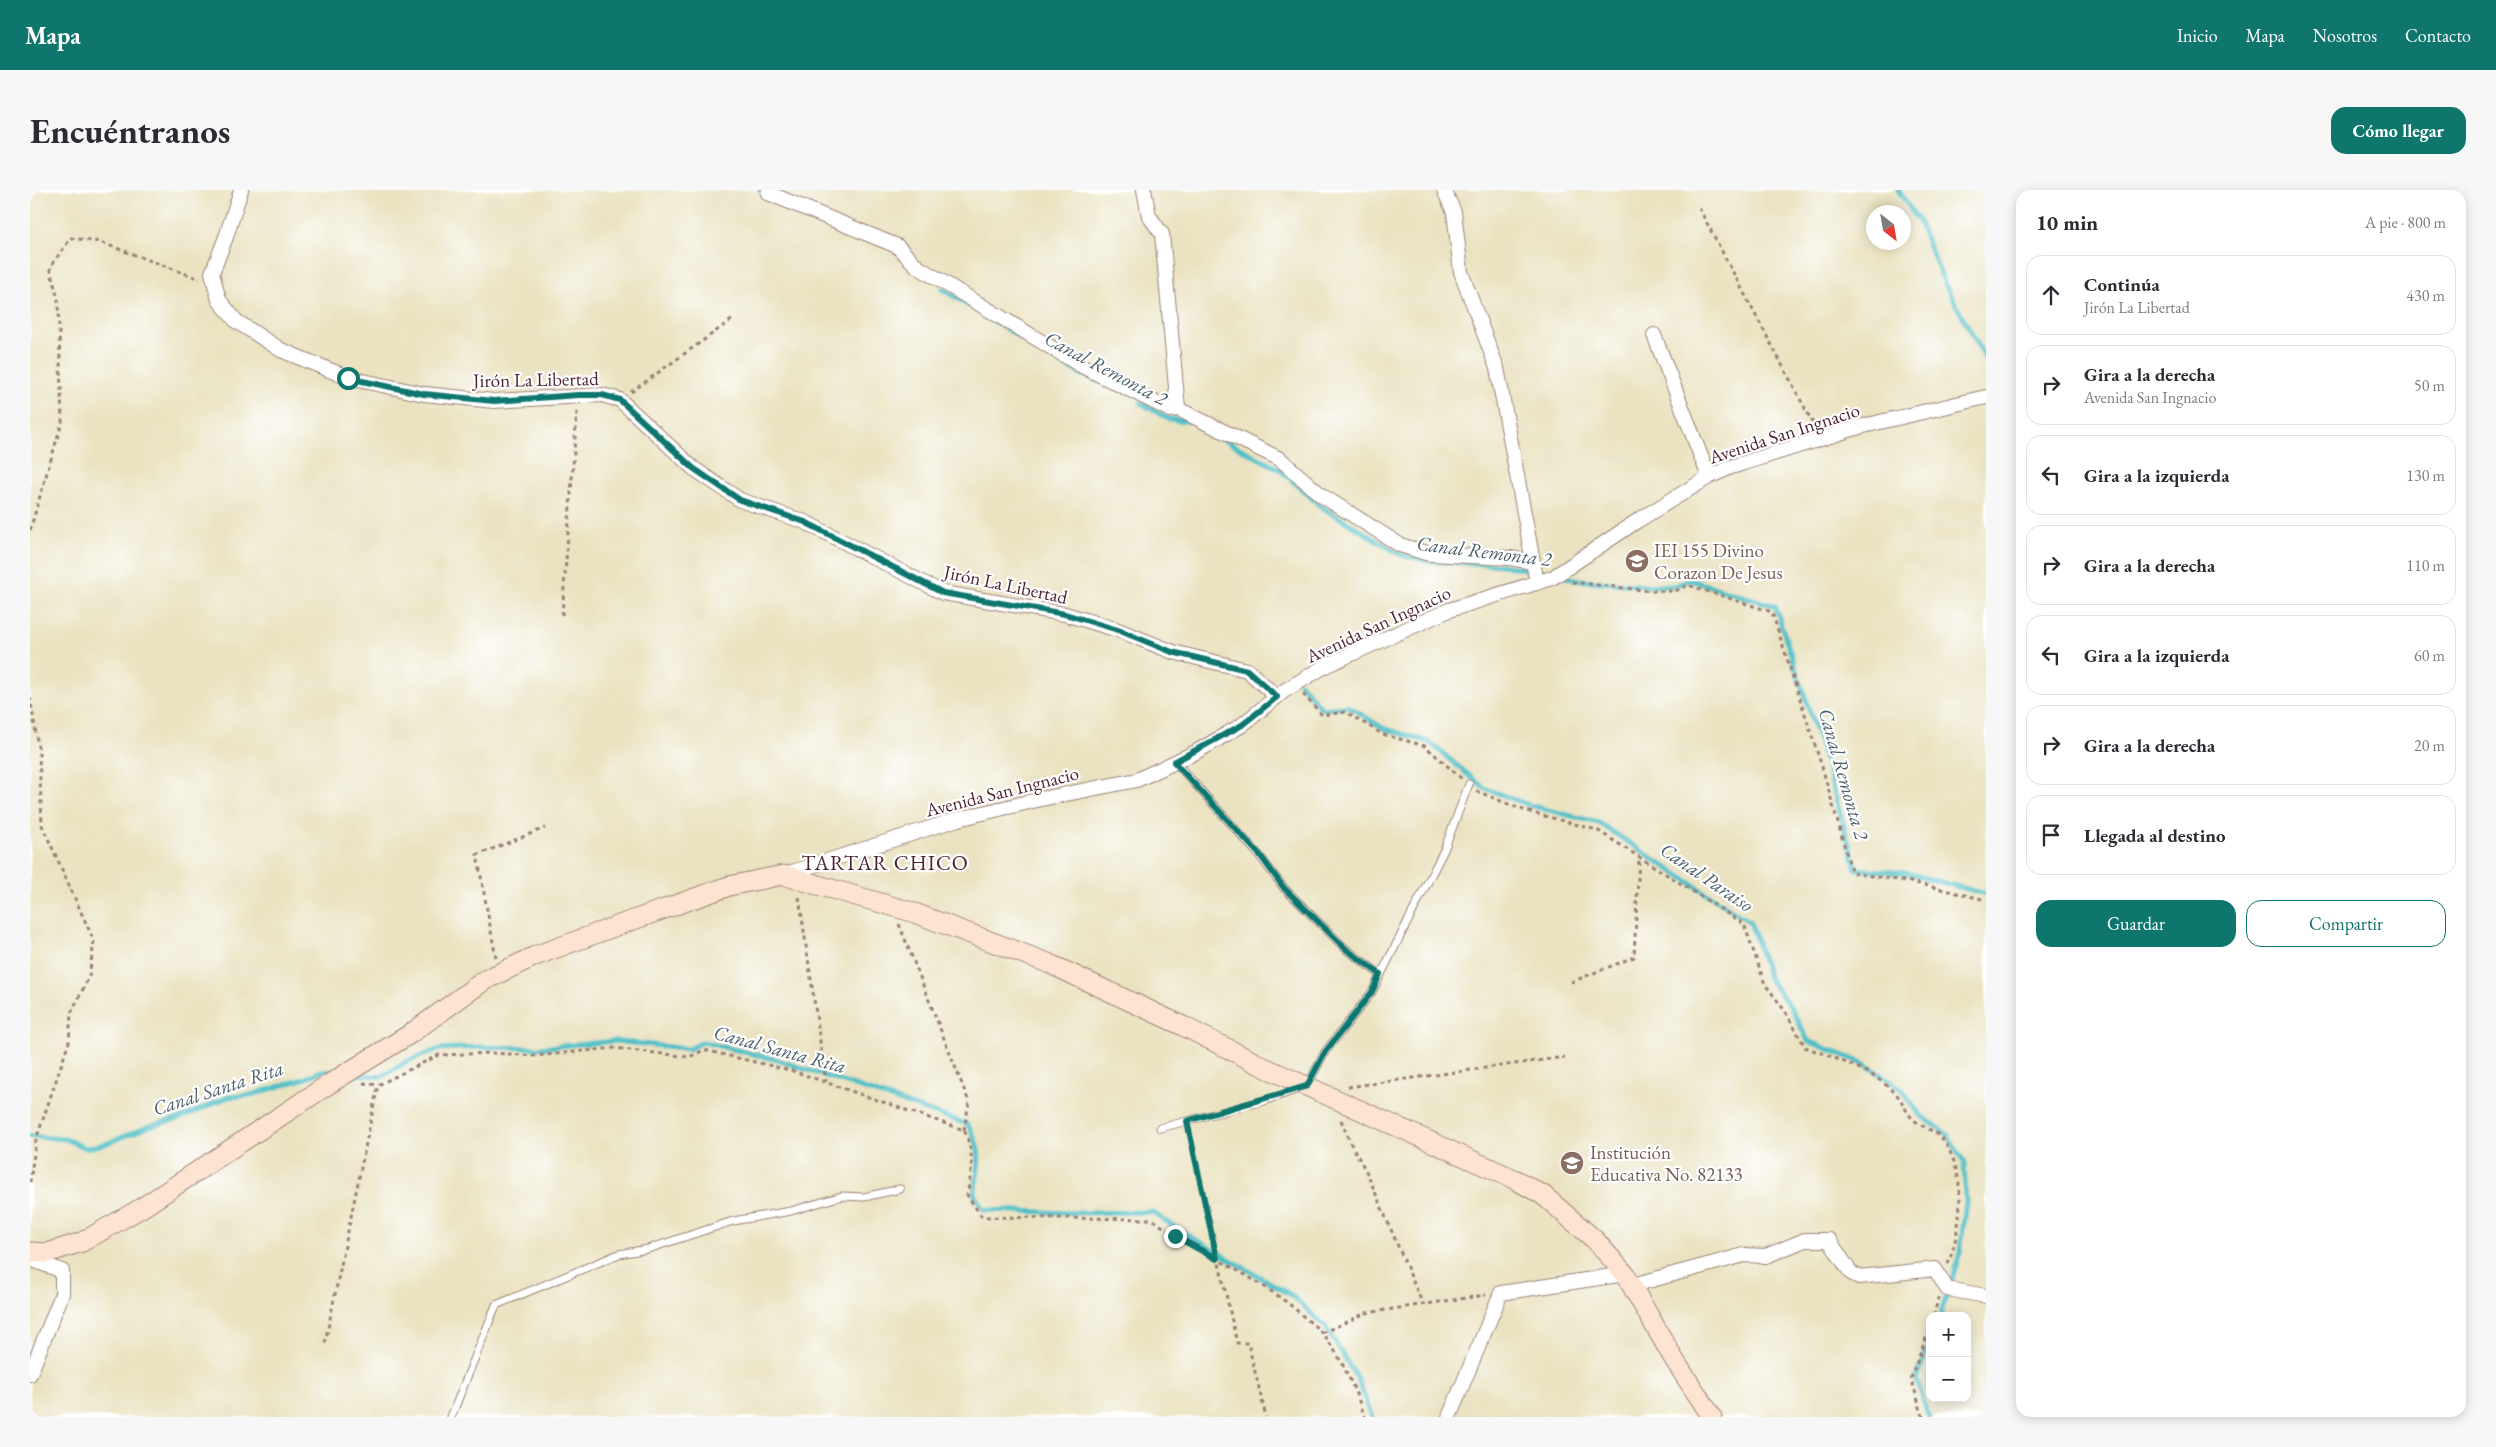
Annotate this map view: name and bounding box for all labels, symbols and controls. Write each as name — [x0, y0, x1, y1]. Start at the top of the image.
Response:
text: Mapa — [25, 20, 81, 51]
text: Inicio — [2177, 24, 2218, 47]
text: Mapa — [2246, 24, 2285, 47]
text: Nosotros — [2313, 24, 2377, 47]
text: Contacto — [2405, 24, 2471, 47]
button: Cómo llegar — [2331, 107, 2466, 154]
text: Encuéntranos — [30, 108, 230, 153]
north arrow — [1866, 205, 1911, 250]
text: 10 min — [2036, 209, 2098, 236]
text: A pie · 800 m — [2365, 212, 2446, 233]
text: Continúa — [2084, 272, 2160, 297]
icon: ahead — [2037, 281, 2065, 309]
text: 430 m — [2406, 285, 2445, 306]
text: Jirón La Libertad — [2084, 297, 2190, 318]
water label: Canal Remonta 2 — [1040, 325, 1173, 412]
text: Gira a la derecha — [2084, 362, 2215, 387]
street label: Jirón La Libertad — [471, 366, 599, 393]
route start — [337, 367, 360, 390]
icon: right — [2037, 371, 2065, 399]
text: 50 m — [2414, 375, 2445, 396]
text: Avenida San Ingnacio — [2084, 387, 2216, 408]
street label: Avenida San Ingnacio — [1705, 397, 1863, 470]
icon: left — [2037, 461, 2065, 489]
text: Gira a la izquierda — [2084, 463, 2230, 488]
text: 130 m — [2406, 465, 2445, 486]
water label: Canal Remonta 2 — [1415, 530, 1554, 572]
place label: IEI 155 Divino Corazon De Jesus — [1654, 538, 1783, 585]
school or university icon: IEI 155 Divino Corazon De Jesus — [1624, 548, 1650, 574]
icon: right — [2037, 551, 2065, 579]
text: Gira a la derecha — [2084, 553, 2215, 578]
text: 110 m — [2406, 555, 2445, 576]
street label: Jirón La Libertad — [940, 559, 1070, 610]
street label: Avenida San Ingnacio — [1301, 580, 1455, 669]
icon: left — [2037, 641, 2065, 669]
text: Gira a la izquierda — [2084, 643, 2230, 668]
text: 60 m — [2414, 645, 2445, 666]
water label: Canal Remonta 2 — [1813, 705, 1876, 844]
icon: right — [2037, 731, 2065, 759]
text: Gira a la derecha — [2084, 733, 2215, 758]
text: 20 m — [2414, 735, 2445, 756]
street label: Avenida San Ingnacio — [922, 760, 1081, 823]
icon: arrive — [2037, 821, 2065, 849]
text: Llegada al destino — [2084, 823, 2226, 848]
water label: Canal Paraiso — [1655, 836, 1759, 918]
district label: TARTAR CHICO — [801, 849, 969, 876]
button: Guardar — [2036, 900, 2236, 947]
button: Compartir — [2246, 900, 2446, 947]
water label: Canal Santa Rita — [711, 1019, 849, 1079]
water label: Canal Santa Rita — [149, 1055, 287, 1121]
place label: Institución Educativa No. 82133 — [1590, 1140, 1743, 1187]
school or university icon: Institución Educativa No. 82133 — [1559, 1150, 1585, 1176]
route end — [1164, 1225, 1187, 1248]
map controls — [1926, 1312, 1971, 1402]
button: + — [1926, 1312, 1971, 1357]
button: − — [1926, 1357, 1971, 1402]

